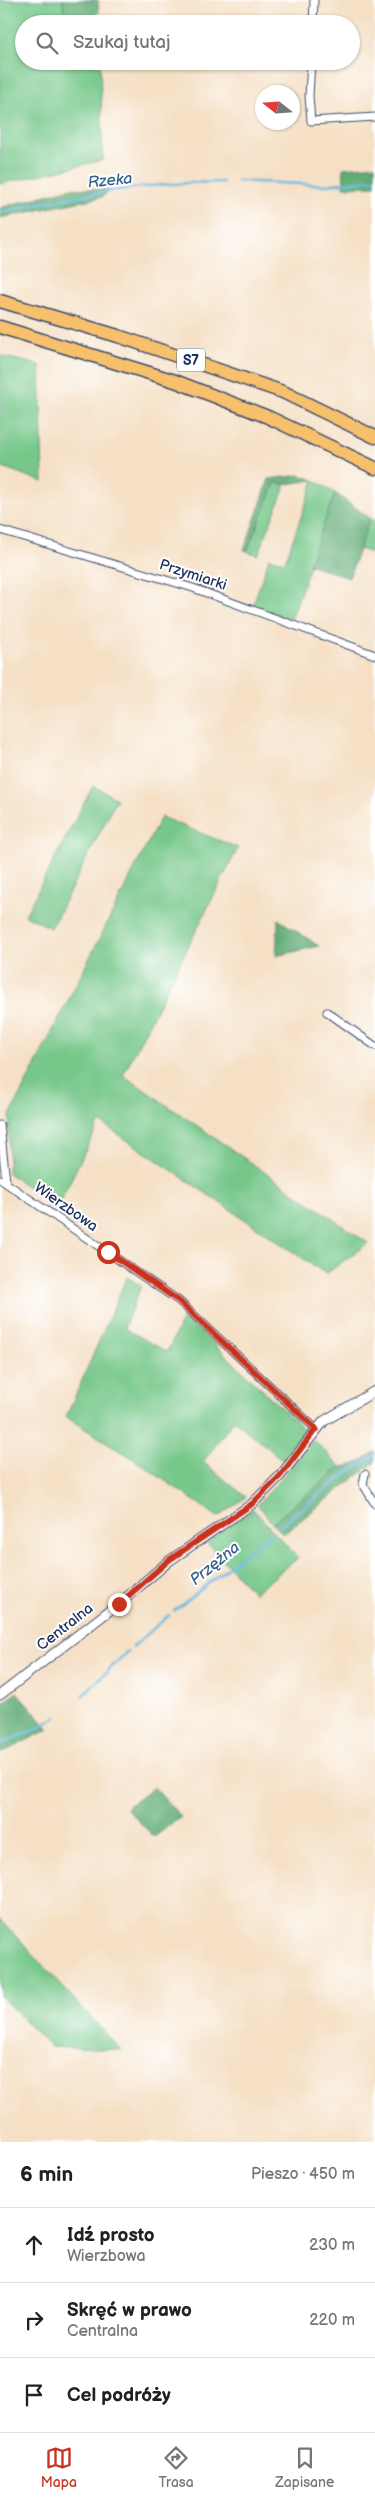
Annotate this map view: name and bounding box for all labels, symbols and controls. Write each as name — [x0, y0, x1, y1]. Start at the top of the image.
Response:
search box — [15, 15, 360, 70]
icon: search — [33, 29, 61, 57]
text: Szukaj tutaj — [73, 31, 170, 54]
north arrow — [255, 85, 300, 130]
water label: Rzeka — [87, 169, 133, 193]
road number: S7 — [177, 348, 205, 372]
street label: Przymiarki — [157, 555, 229, 595]
street label: Wierzbowa — [30, 1178, 102, 1236]
route start — [97, 1241, 120, 1264]
water label: Przężna — [186, 1538, 244, 1590]
route end — [108, 1593, 131, 1616]
street label: Centralna — [33, 1599, 97, 1655]
text: 6 min — [20, 2162, 73, 2187]
text: Pieszo · 450 m — [251, 2165, 355, 2184]
text: Idź prosto — [67, 2224, 155, 2247]
icon: ahead — [20, 2231, 48, 2259]
text: 230 m — [309, 2236, 355, 2255]
text: Wierzbowa — [67, 2247, 145, 2266]
text: Skręć w prawo — [67, 2299, 192, 2322]
icon: right — [20, 2306, 48, 2334]
text: 220 m — [309, 2311, 355, 2330]
text: Centralna — [67, 2322, 138, 2341]
icon: arrive — [20, 2381, 48, 2409]
text: Cel podróży — [67, 2384, 171, 2407]
tab: Mapa — [41, 2444, 77, 2491]
tab: Trasa — [158, 2444, 194, 2491]
tab: Zapisane — [275, 2444, 334, 2491]

